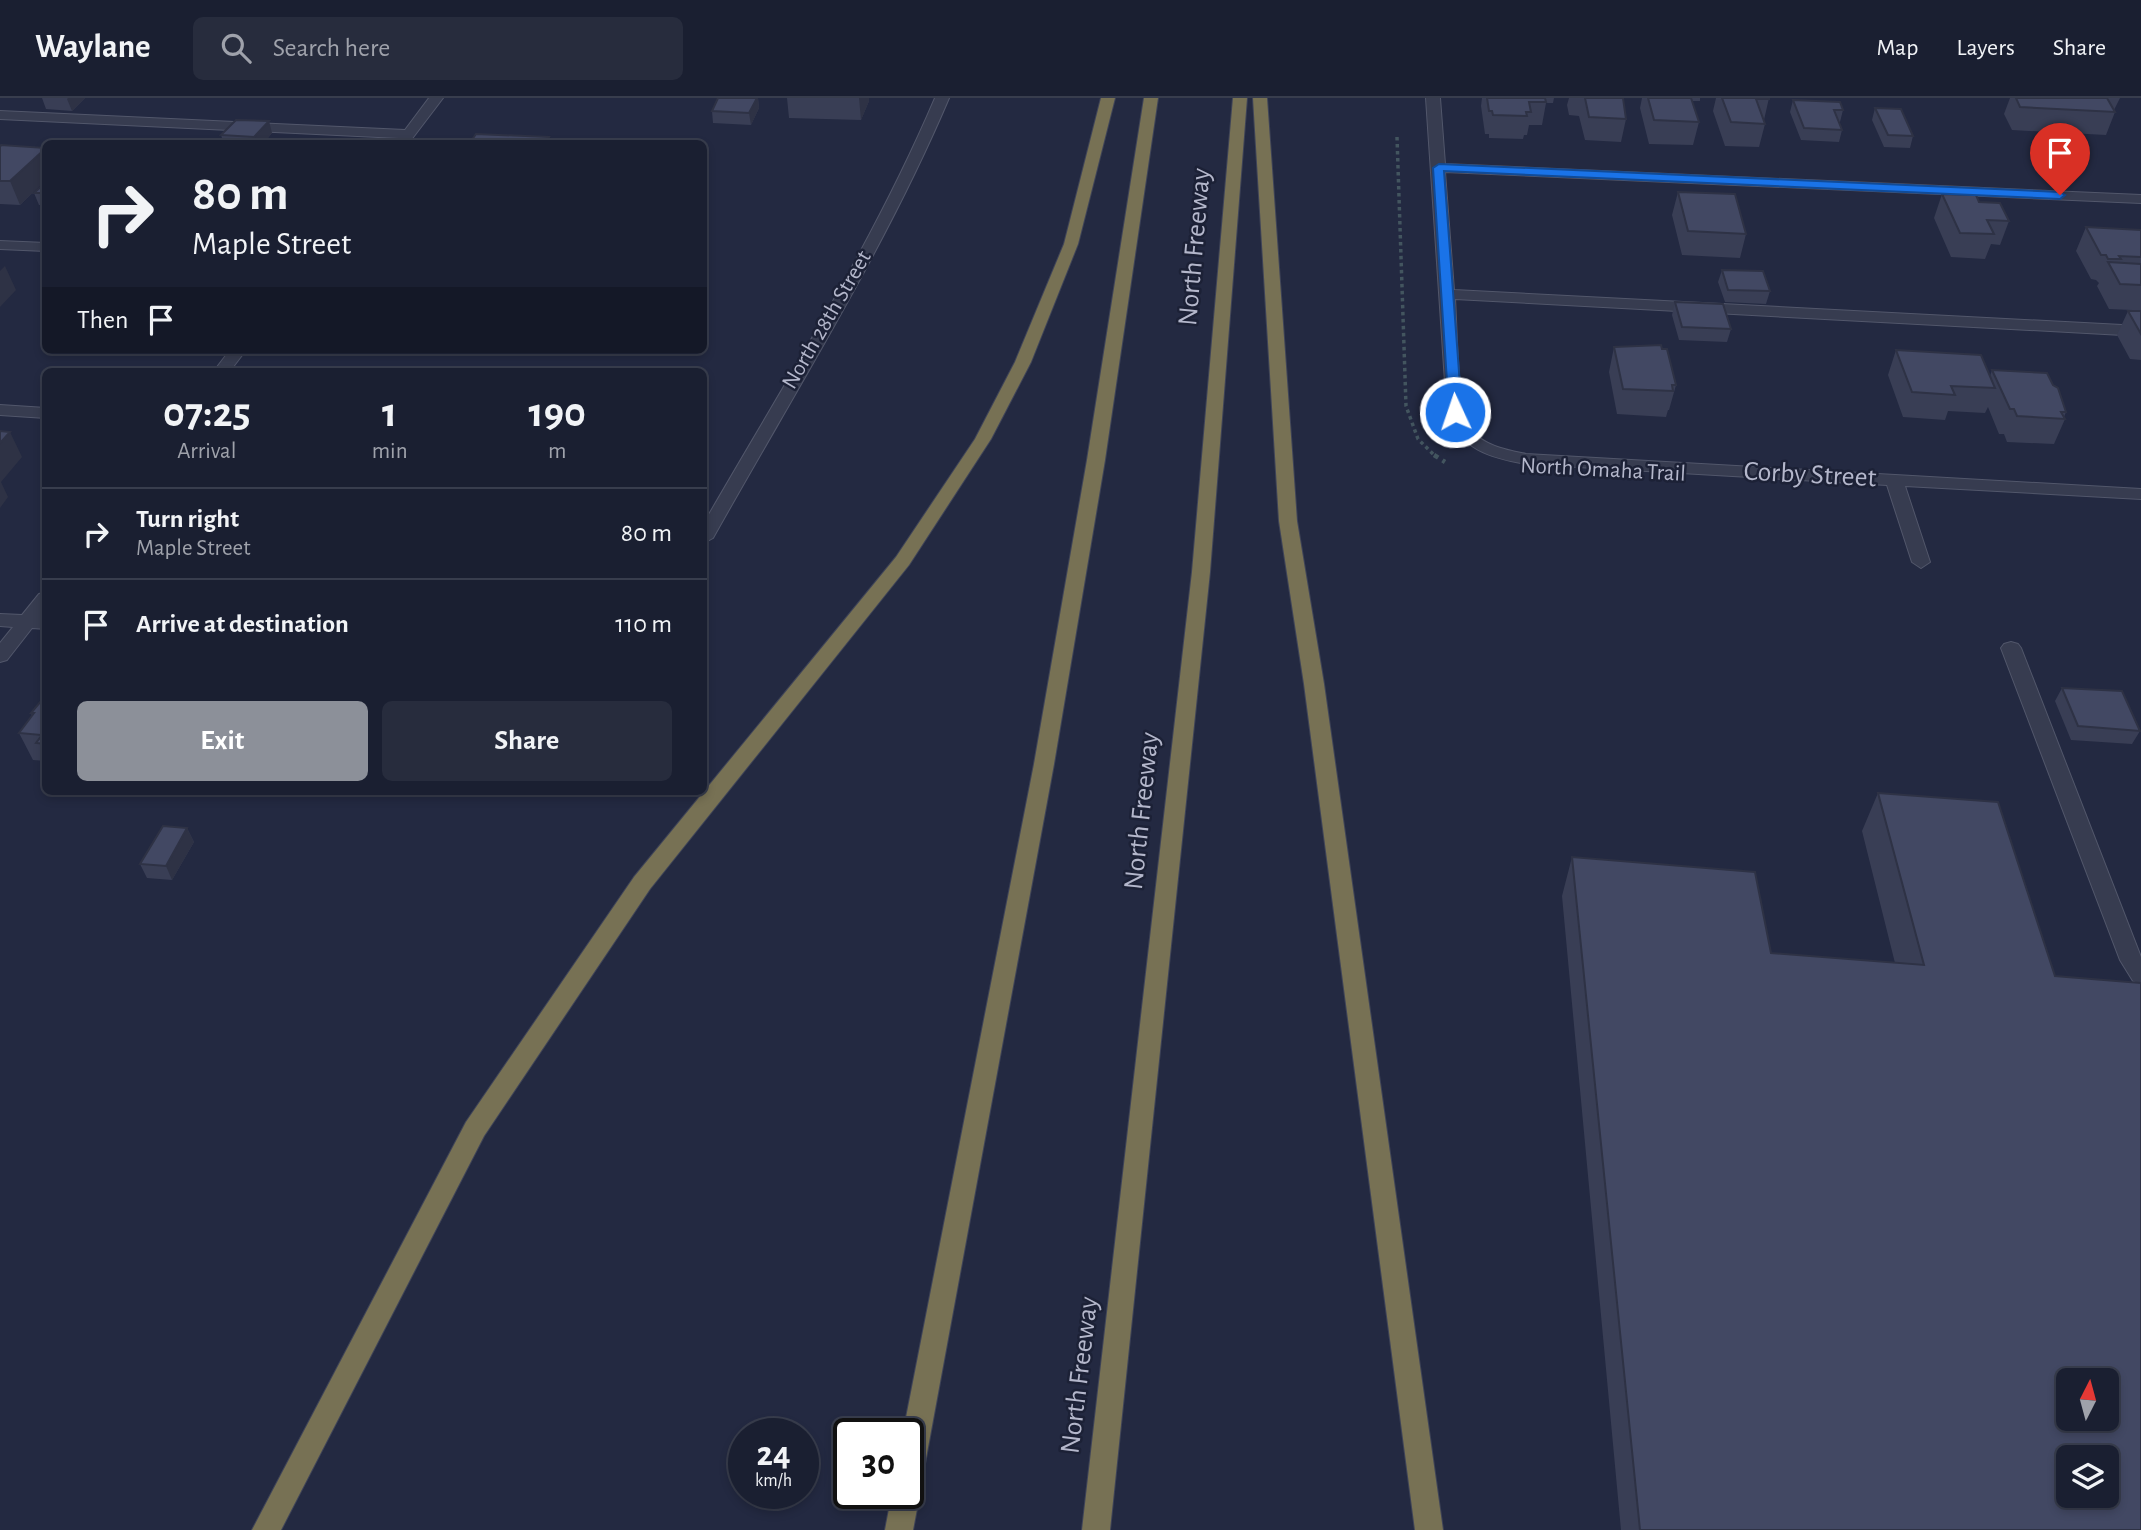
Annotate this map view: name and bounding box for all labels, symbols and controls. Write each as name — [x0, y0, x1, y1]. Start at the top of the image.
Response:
search box — [193, 17, 683, 80]
icon: search — [217, 29, 255, 67]
text: Waylane — [35, 31, 151, 64]
text: Search here — [273, 35, 390, 61]
text: Map — [1876, 36, 1918, 60]
text: Layers — [1956, 36, 2015, 60]
text: Share — [2053, 36, 2106, 60]
pin — [2030, 123, 2090, 195]
icon: arrive — [2041, 134, 2079, 172]
street label: North Freeway — [1174, 167, 1216, 327]
icon: right — [77, 168, 168, 259]
text: 80 m — [192, 170, 289, 219]
text: Maple Street — [192, 228, 351, 260]
street label: North 28th Street — [778, 246, 876, 393]
icon: arrive — [142, 301, 180, 339]
text: Then — [77, 307, 128, 333]
position arrow — [1418, 375, 1492, 449]
text: 07:25 — [163, 392, 251, 434]
text: 1 — [382, 392, 397, 434]
text: 190 — [529, 392, 586, 434]
text: Arrival — [177, 440, 236, 463]
text: min — [372, 440, 408, 463]
text: m — [548, 440, 566, 463]
street label: North Omaha Trail — [1520, 454, 1686, 486]
street label: Corby Street — [1743, 458, 1877, 492]
text: Turn right — [136, 506, 239, 532]
icon: right — [77, 515, 115, 553]
text: 80 m — [621, 520, 672, 546]
text: Maple Street — [136, 537, 250, 560]
icon: arrive — [77, 606, 115, 644]
text: Arrive at destination — [136, 611, 349, 637]
text: 110 m — [615, 611, 672, 637]
button: Exit — [77, 701, 368, 781]
button: Share — [382, 701, 672, 781]
street label: North Freeway — [1120, 731, 1164, 891]
street label: North Freeway — [1056, 1295, 1104, 1455]
north arrow — [2056, 1368, 2119, 1432]
map controls — [2056, 1368, 2119, 1508]
speed limit sign: 30 — [833, 1418, 924, 1509]
text: 24 — [756, 1437, 791, 1472]
button: layers — [2056, 1445, 2119, 1508]
text: km/h — [755, 1472, 792, 1490]

